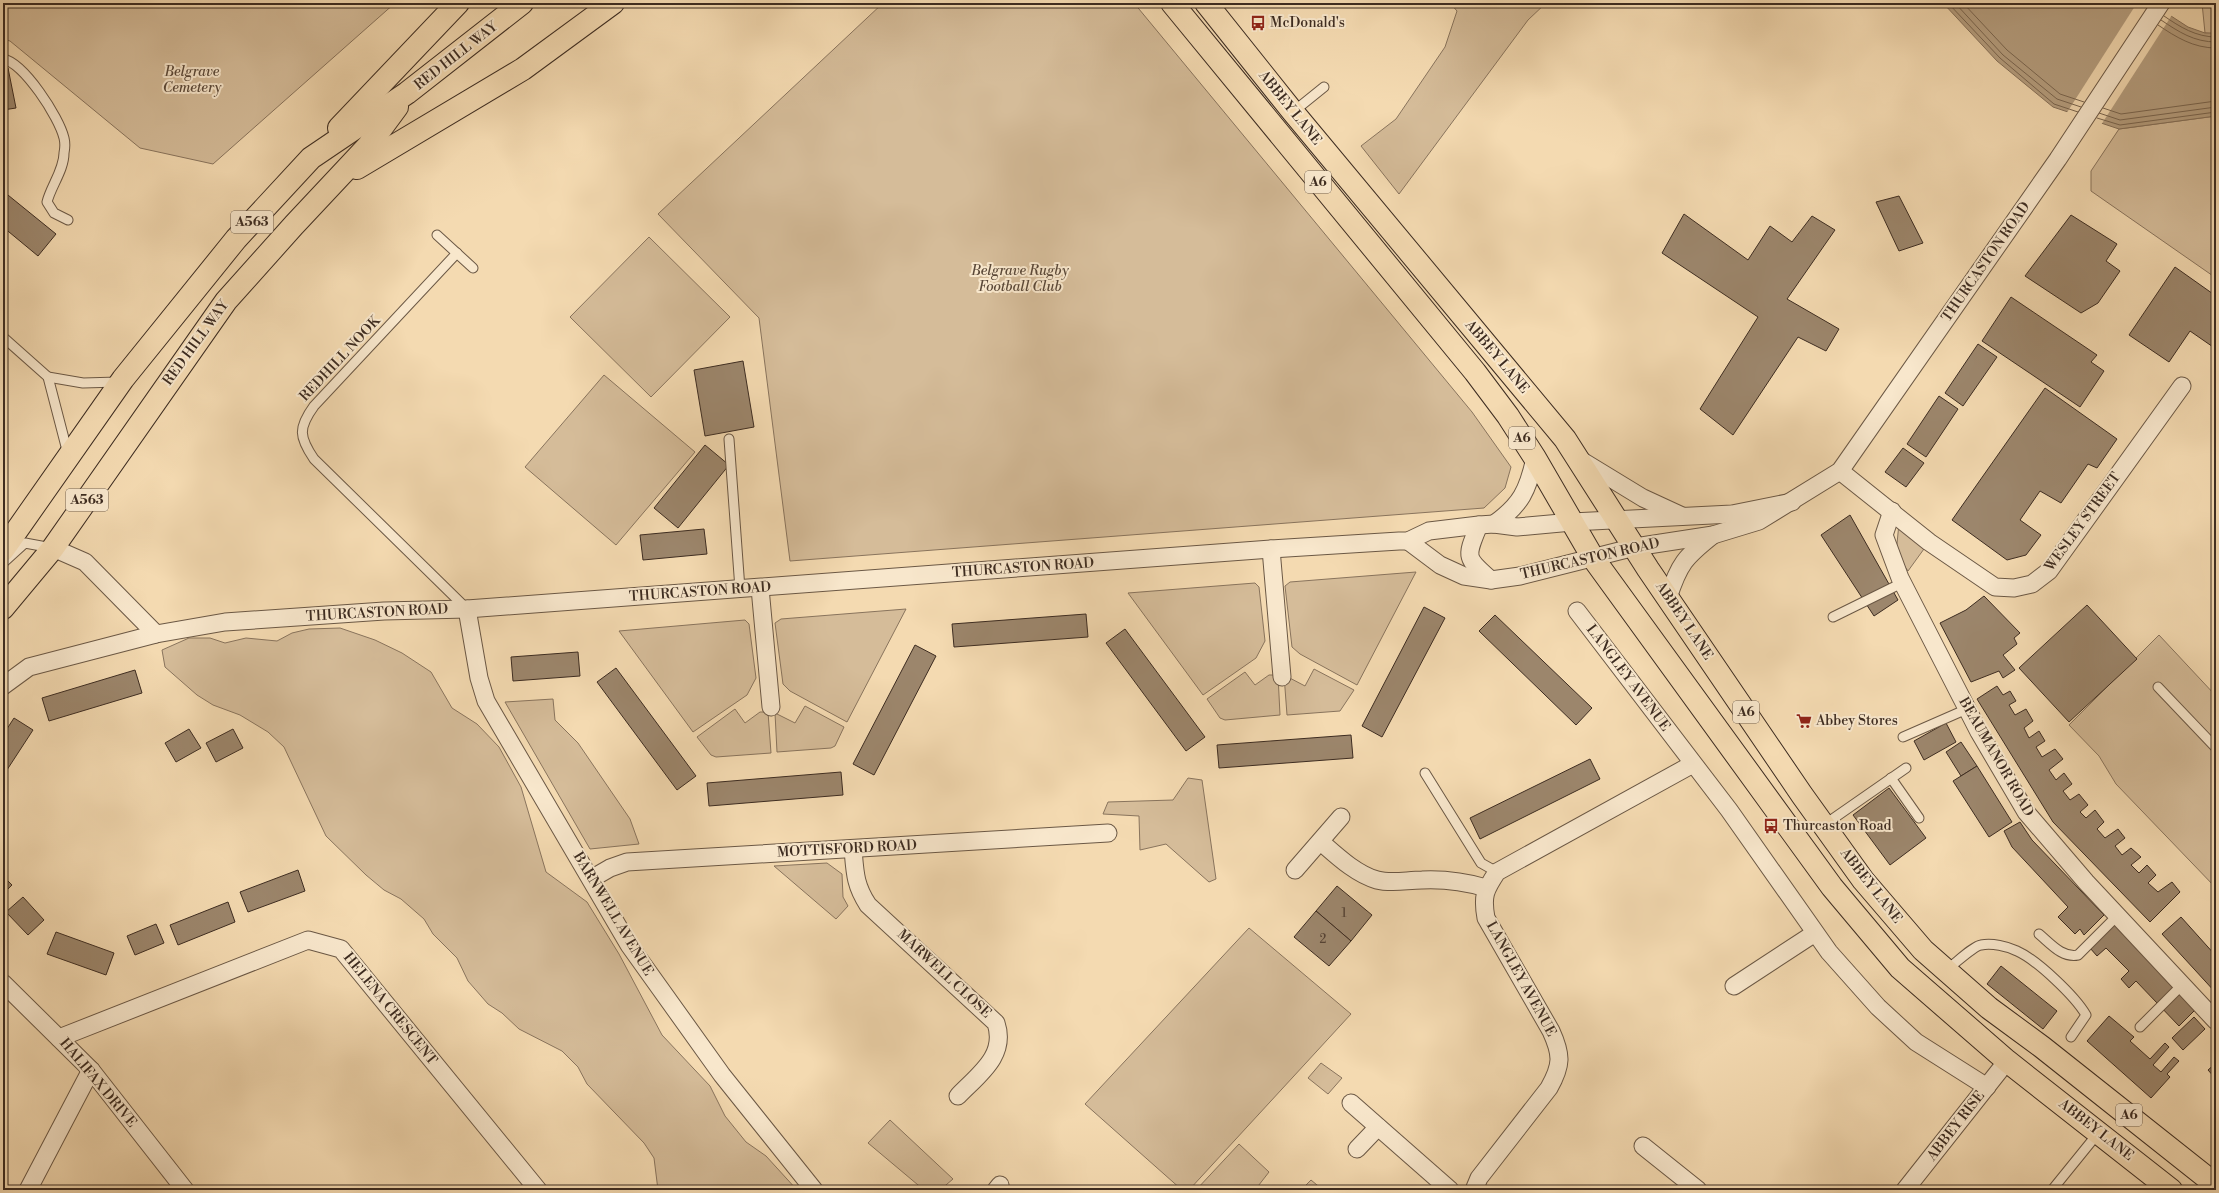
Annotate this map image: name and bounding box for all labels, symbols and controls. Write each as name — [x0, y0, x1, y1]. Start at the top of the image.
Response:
bus stop icon: McDonald's — [1249, 14, 1267, 32]
place label: McDonald's — [1270, 14, 1345, 32]
street label: RED HILL WAY — [411, 17, 502, 94]
park label: Belgrave Cemetery — [163, 63, 222, 97]
street label: ABBEY LANE — [1254, 66, 1325, 149]
road number: A6 — [1305, 171, 1331, 193]
street label: THURCASTON ROAD — [1938, 198, 2034, 326]
road number: A563 — [231, 211, 273, 233]
park label: Belgrave Rugby Football Club — [970, 262, 1069, 296]
street label: RED HILL WAY — [159, 296, 233, 389]
street label: REDHILL NOOK — [296, 312, 385, 406]
street label: ABBEY LANE — [1460, 316, 1533, 397]
road number: A6 — [1509, 427, 1535, 449]
street label: WESLEY STREET — [2040, 469, 2125, 576]
road number: A563 — [66, 489, 108, 511]
street label: THURCASTON ROAD — [1519, 534, 1662, 584]
street label: THURCASTON ROAD — [951, 554, 1095, 582]
street label: THURCASTON ROAD — [628, 578, 772, 606]
street label: ABBEY LANE — [1651, 578, 1717, 664]
street label: THURCASTON ROAD — [305, 600, 449, 626]
street label: LANGLEY AVENUE — [1582, 621, 1674, 735]
street label: BEAUMANOR ROAD — [1954, 693, 2038, 820]
road number: A6 — [1733, 701, 1759, 723]
supermarket icon: Abbey Stores — [1795, 712, 1813, 730]
place label: Abbey Stores — [1815, 712, 1898, 730]
bus stop icon: Thurcaston Road — [1762, 817, 1780, 835]
place label: Thurcaston Road — [1783, 817, 1892, 835]
street label: MOTTISFORD ROAD — [777, 836, 918, 862]
street label: ABBEY LANE — [1835, 844, 1906, 927]
street label: BARNWELL AVENUE — [568, 848, 657, 979]
house number: 1 — [1341, 906, 1347, 921]
street label: LANGLEY AVENUE — [1482, 918, 1560, 1040]
street label: MARWELL CLOSE — [893, 926, 995, 1022]
house number: 2 — [1320, 932, 1327, 947]
street label: HELENA CRESCENT — [339, 949, 441, 1069]
street label: HALIFAX DRIVE — [55, 1035, 141, 1131]
street label: ABBEY RISE — [1923, 1087, 1989, 1165]
street label: ABBEY LANE — [2054, 1094, 2137, 1165]
road number: A6 — [2116, 1104, 2142, 1126]

